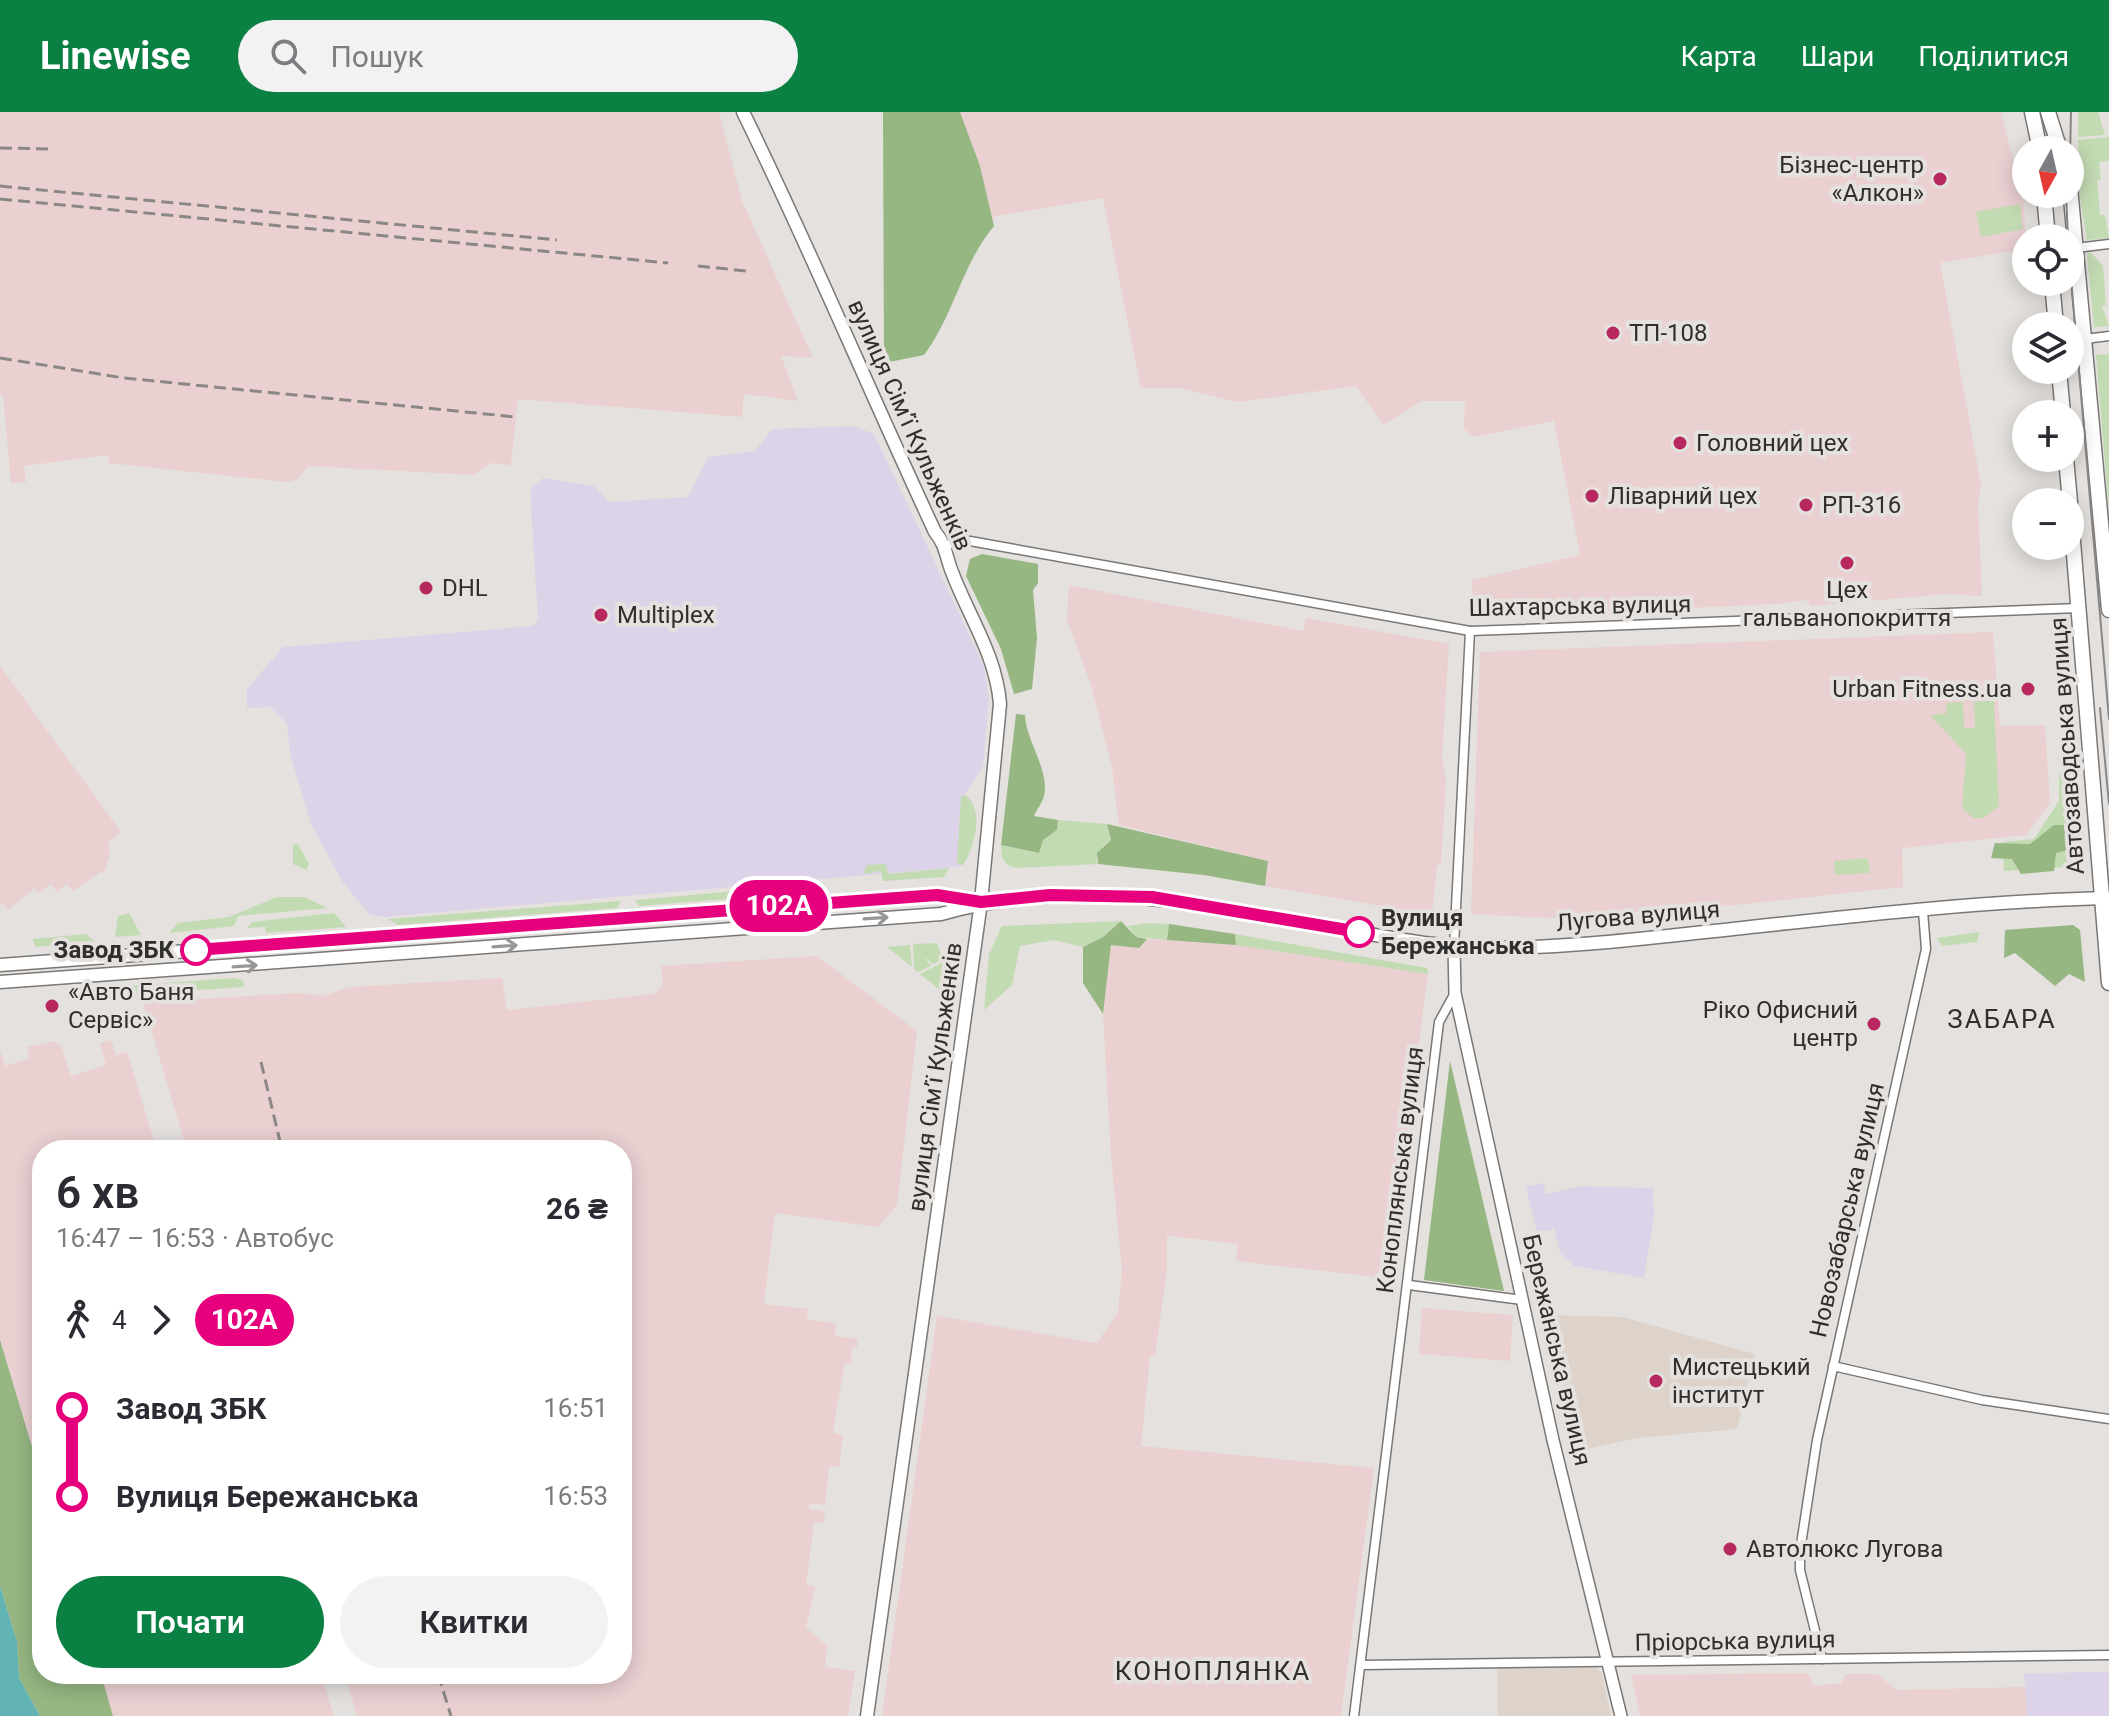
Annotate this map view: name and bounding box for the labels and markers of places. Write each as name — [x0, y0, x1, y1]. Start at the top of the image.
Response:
place label: Бізнес-центр «Алкон» — [1779, 151, 1924, 207]
marker: Бізнес-центр «Алкон» — [1931, 170, 1949, 188]
place label: ТП-108 — [1629, 319, 1708, 347]
marker: ТП-108 — [1604, 324, 1622, 342]
place label: Головний цех — [1696, 429, 1848, 457]
marker: Головний цех — [1671, 434, 1689, 452]
place label: Ліварний цех — [1608, 482, 1758, 510]
marker: Ліварний цех — [1583, 487, 1601, 505]
place label: РП-316 — [1822, 491, 1901, 519]
marker: РП-316 — [1797, 496, 1815, 514]
marker: Цех гальванопокриття — [1838, 554, 1856, 572]
place label: DHL — [442, 574, 488, 602]
place label: Цех гальванопокриття — [1743, 576, 1951, 632]
marker: DHL — [417, 579, 435, 597]
place label: Multiplex — [617, 601, 715, 629]
marker: Multiplex — [592, 606, 610, 624]
place label: Urban Fitness.ua — [1832, 675, 2012, 703]
marker: Urban Fitness.ua — [2019, 680, 2037, 698]
place label: Вулиця Бережанська — [1381, 904, 1535, 960]
marker: Вулиця Бережанська — [1344, 917, 1374, 947]
marker: Завод ЗБК — [181, 935, 211, 965]
place label: Завод ЗБК — [54, 936, 174, 964]
place label: «Авто Баня Сервіс» — [68, 978, 194, 1034]
place label: Ріко Офисний центр — [1703, 996, 1858, 1052]
marker: «Авто Баня Сервіс» — [43, 997, 61, 1015]
marker: Ріко Офисний центр — [1865, 1015, 1883, 1033]
place label: Мистецький інститут — [1672, 1353, 1811, 1409]
marker: Мистецький інститут — [1647, 1372, 1665, 1390]
place label: Автолюкс Лугова — [1746, 1535, 1943, 1563]
marker: Автолюкс Лугова — [1721, 1540, 1739, 1558]

